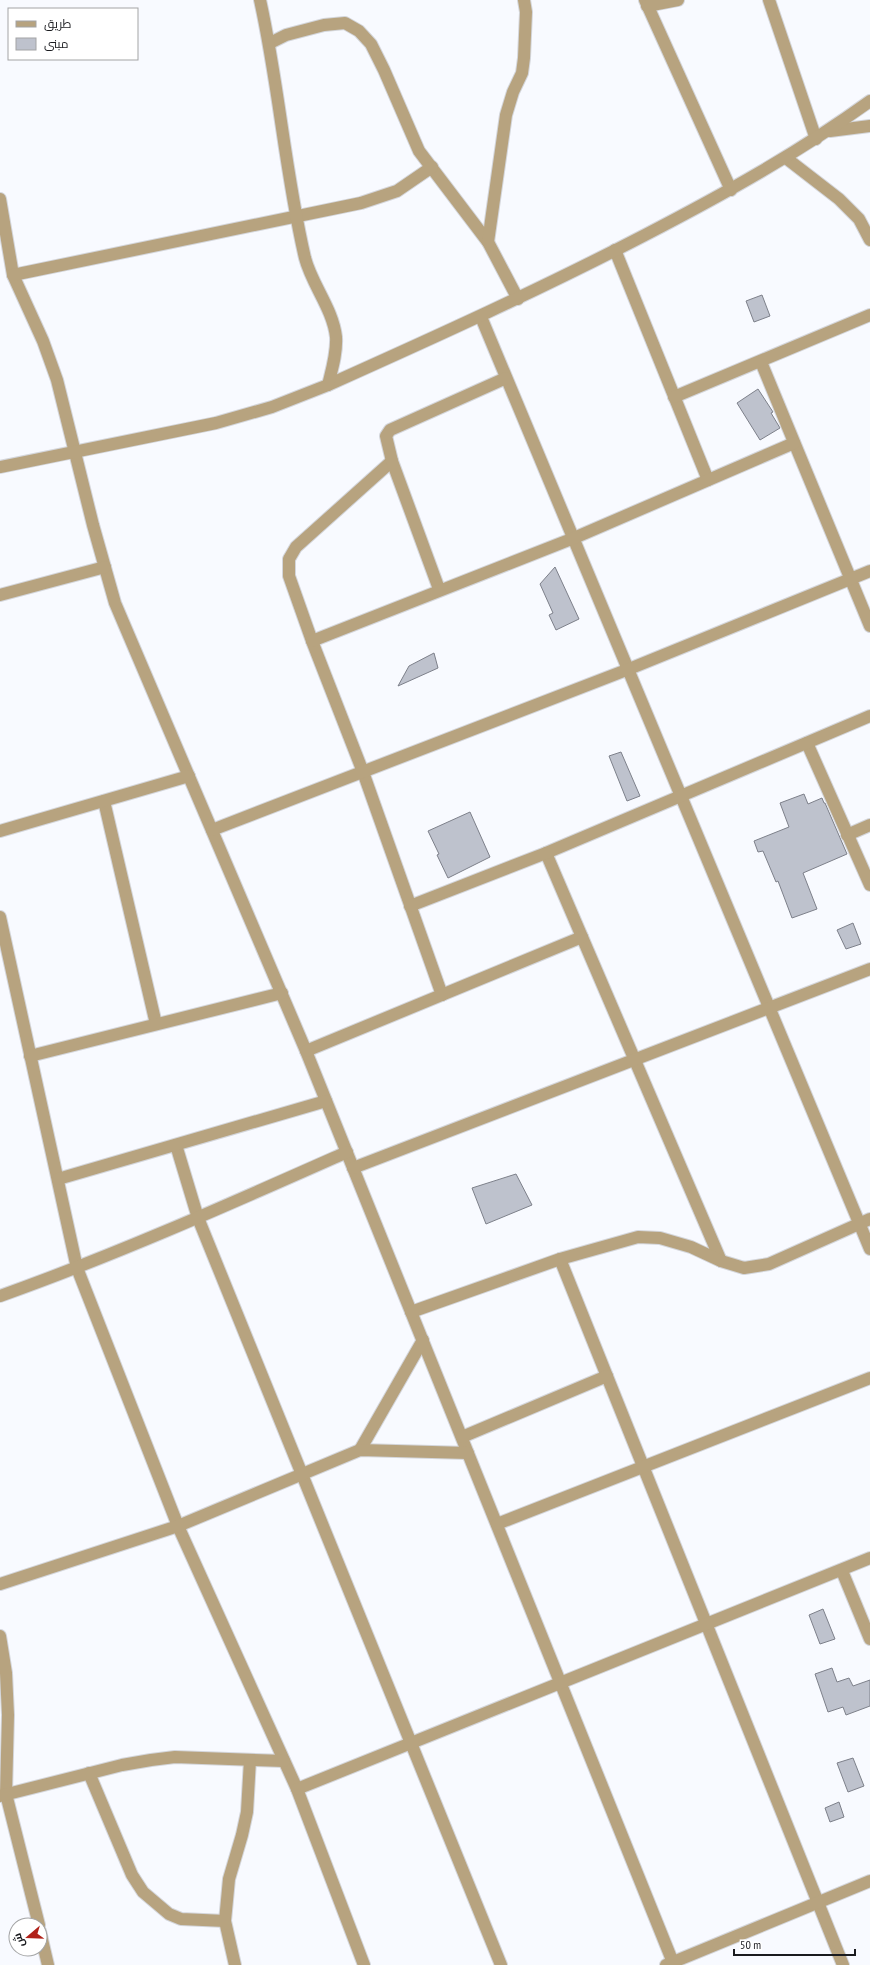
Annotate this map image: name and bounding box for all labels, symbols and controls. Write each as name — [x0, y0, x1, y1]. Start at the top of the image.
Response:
legend — [8, 8, 138, 60]
text: طريق — [44, 16, 72, 31]
text: مبنى — [44, 36, 69, 51]
north arrow — [8, 1917, 48, 1957]
text: ش — [10, 1931, 27, 1949]
scale bar — [734, 1931, 855, 1957]
text: 50 m — [740, 1937, 761, 1952]

